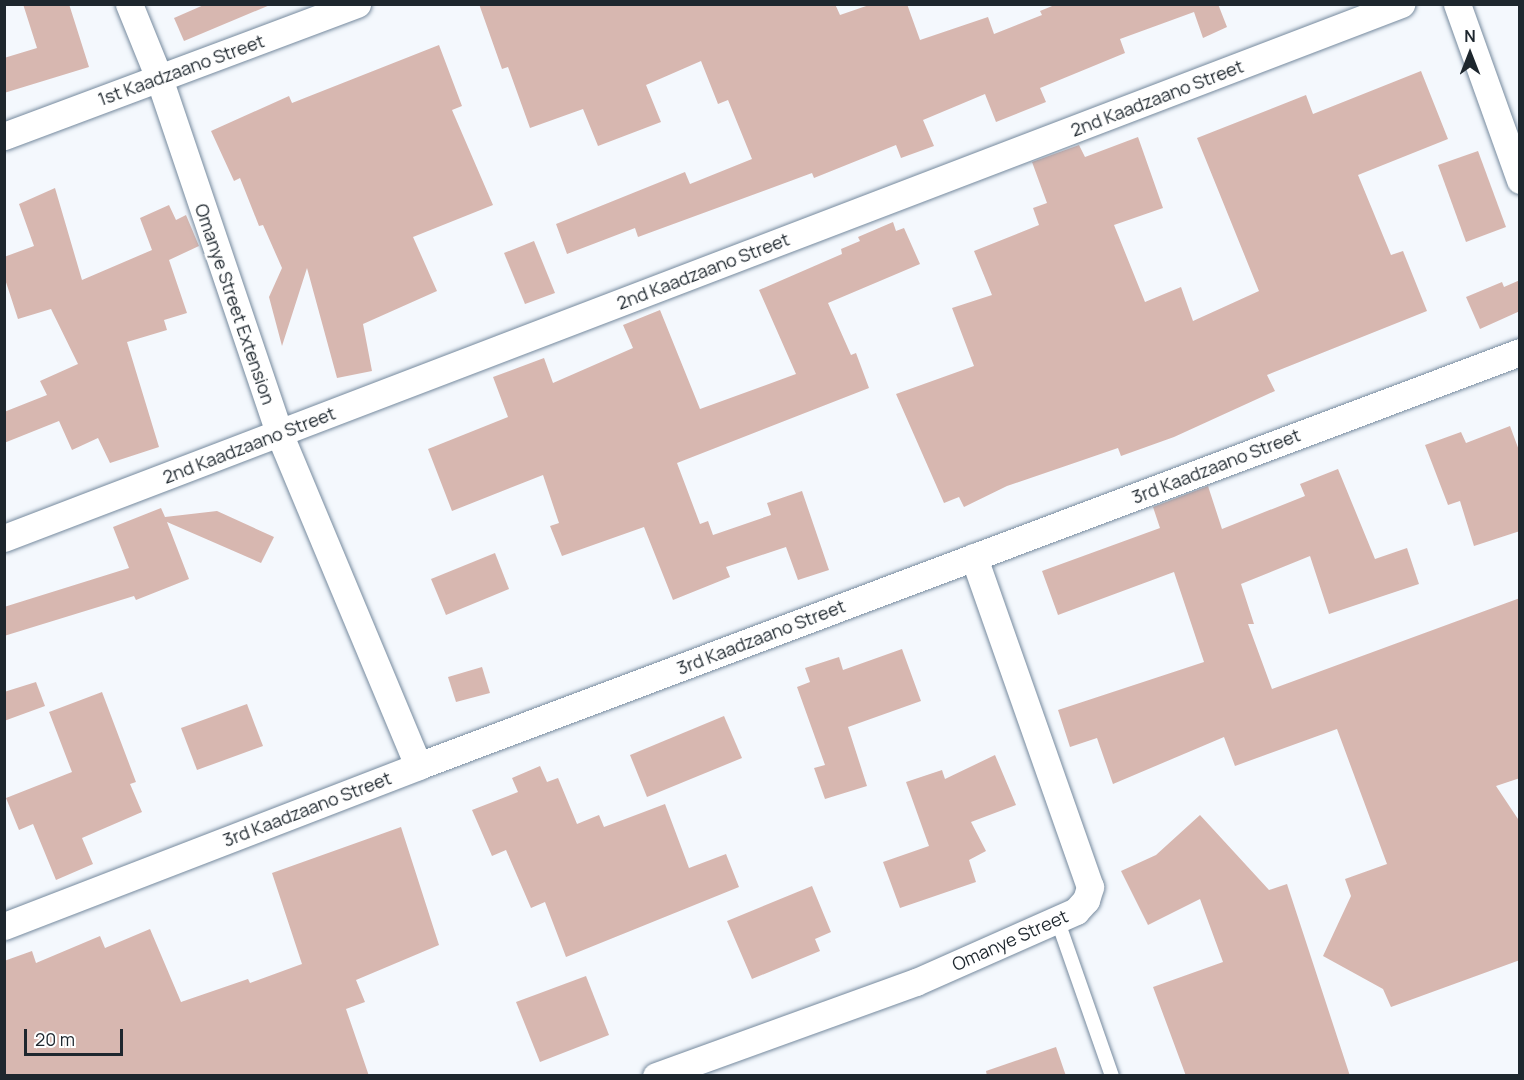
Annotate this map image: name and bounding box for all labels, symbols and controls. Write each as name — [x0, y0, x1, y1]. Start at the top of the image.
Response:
north arrow — [1440, 24, 1500, 84]
text: N — [1464, 25, 1476, 47]
street label: 1st Kaadzaano Street — [95, 30, 267, 110]
street label: 2nd Kaadzaano Street — [1068, 55, 1246, 141]
street label: Omanye Street Extension — [190, 201, 280, 407]
street label: 2nd Kaadzaano Street — [614, 228, 792, 314]
street label: 2nd Kaadzaano Street — [160, 402, 338, 488]
street label: 3rd Kaadzaano Street — [1129, 424, 1303, 508]
street label: 3rd Kaadzaano Street — [674, 595, 848, 679]
street label: 3rd Kaadzaano Street — [220, 767, 394, 851]
street label: Omanye Street — [949, 905, 1071, 975]
scale bar — [27, 1017, 126, 1055]
text: 20 m — [35, 1027, 75, 1051]

